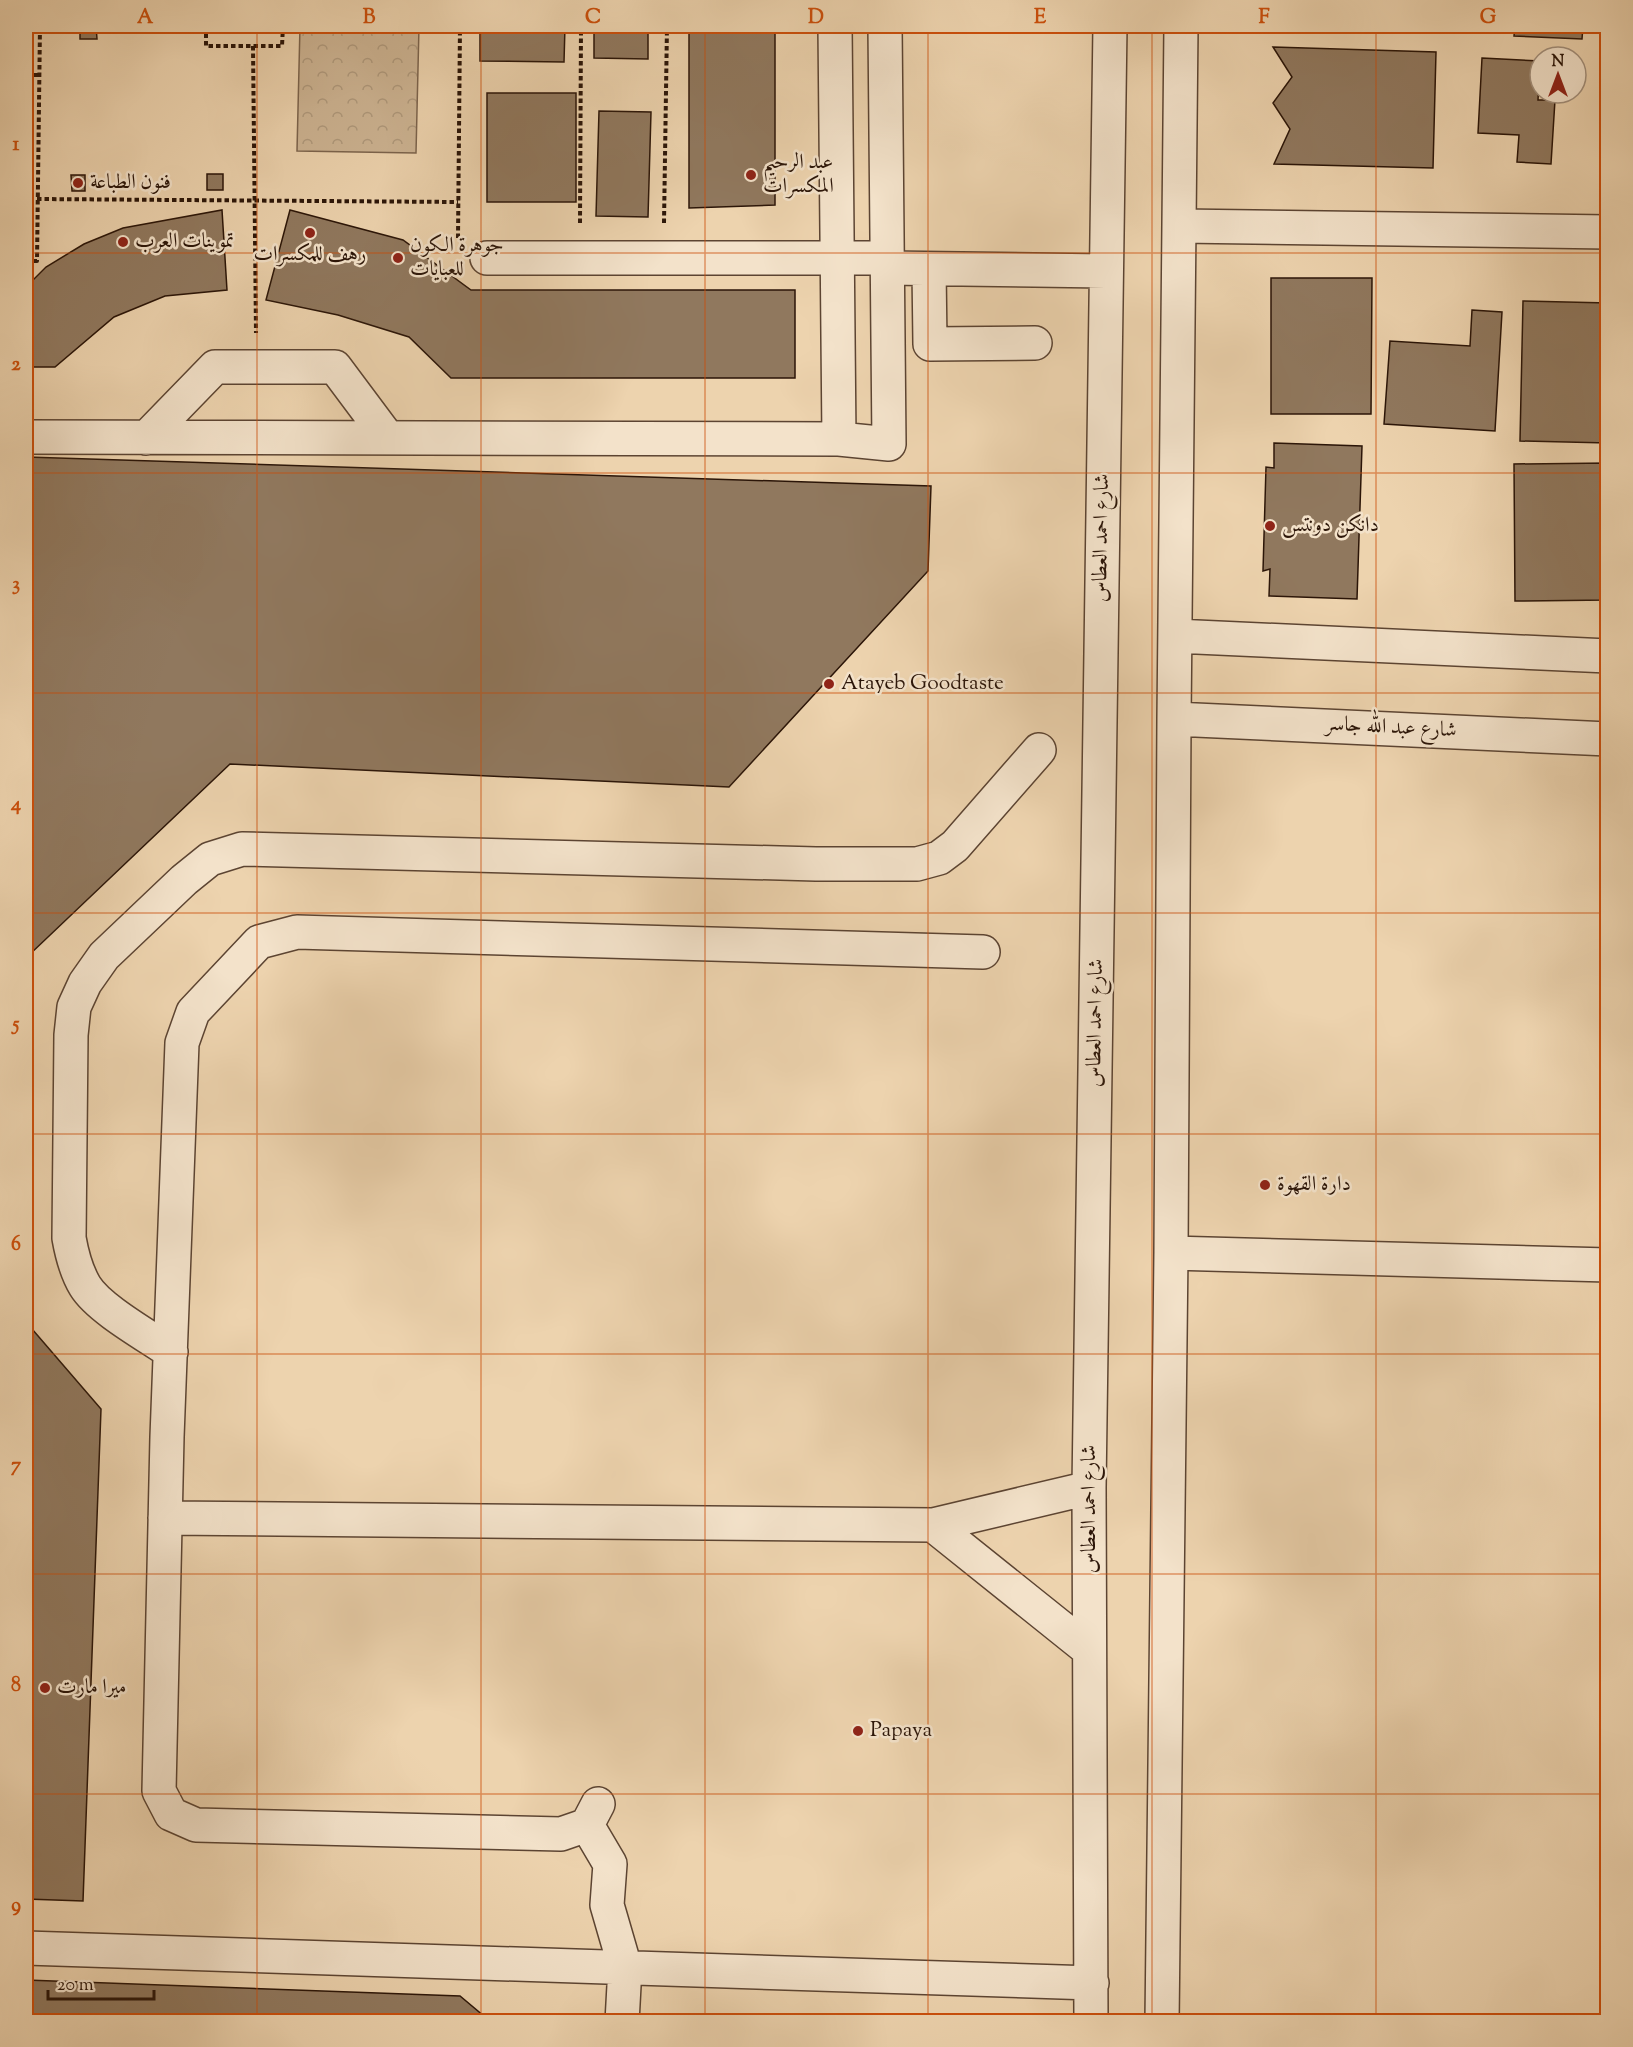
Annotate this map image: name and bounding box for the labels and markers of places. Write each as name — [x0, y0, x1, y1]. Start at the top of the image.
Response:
place label: عبد الرحيم المكسرات — [763, 148, 834, 202]
place label: فنون الطباعة — [90, 168, 171, 198]
marker: عبد الرحيم المكسرات — [744, 168, 758, 182]
marker: فنون الطباعة — [71, 176, 85, 190]
marker: رهف للمكسرات — [303, 226, 317, 240]
place label: تموينات العرب — [135, 227, 234, 257]
place label: جوهرة الكون للعبايات — [410, 231, 504, 285]
marker: تموينات العرب — [116, 235, 130, 249]
place label: رهف للمكسرات — [254, 240, 366, 270]
marker: جوهرة الكون للعبايات — [391, 251, 405, 265]
place label: دانكن دونتس — [1282, 511, 1379, 541]
marker: دانكن دونتس — [1263, 519, 1277, 533]
place label: Atayeb Goodtaste — [841, 669, 1004, 699]
marker: Atayeb Goodtaste — [822, 677, 836, 691]
place label: دارة القهوة — [1277, 1170, 1351, 1200]
marker: دارة القهوة — [1258, 1178, 1272, 1192]
place label: ميرا مارت — [57, 1673, 127, 1703]
marker: ميرا مارت — [38, 1681, 52, 1695]
place label: Papaya — [870, 1716, 933, 1746]
marker: Papaya — [851, 1724, 865, 1738]

